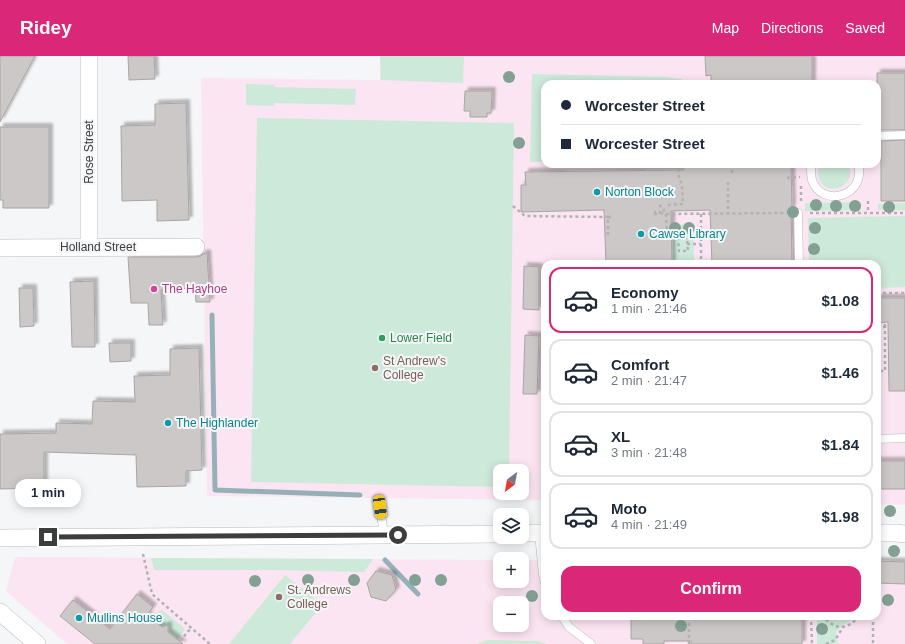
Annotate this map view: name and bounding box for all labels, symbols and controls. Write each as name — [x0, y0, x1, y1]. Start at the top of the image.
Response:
text: Ridey — [20, 17, 72, 38]
text: Map — [712, 20, 739, 36]
text: Directions — [761, 20, 823, 36]
text: Saved — [845, 20, 885, 36]
text: Worcester Street — [585, 97, 705, 114]
street label: Rose Street — [82, 120, 96, 184]
text: Worcester Street — [585, 135, 705, 152]
place label: Norton Block — [605, 185, 675, 199]
marker: Norton Block — [592, 187, 602, 197]
place label: Cawse Library — [649, 227, 726, 241]
marker: Cawse Library — [636, 229, 646, 239]
street label: Holland Street — [60, 240, 137, 254]
place label: The Hayhoe — [162, 282, 228, 296]
icon: car — [563, 282, 599, 318]
marker: The Hayhoe — [149, 284, 159, 294]
text: Economy — [611, 284, 679, 301]
text: $1.08 — [821, 292, 859, 309]
text: 1 min · 21:46 — [611, 301, 687, 316]
place label: Lower Field — [390, 331, 452, 345]
marker: Lower Field — [377, 333, 387, 343]
place label: St Andrew's College — [383, 354, 446, 382]
icon: car — [563, 354, 599, 390]
text: Comfort — [611, 356, 669, 373]
marker: St Andrew's College — [370, 363, 380, 373]
text: $1.46 — [821, 364, 859, 381]
text: 2 min · 21:47 — [611, 373, 687, 388]
place label: The Highlander — [176, 416, 258, 430]
marker: The Highlander — [163, 418, 173, 428]
icon: car — [563, 426, 599, 462]
text: XL — [611, 428, 630, 445]
text: $1.84 — [821, 436, 859, 453]
text: 3 min · 21:48 — [611, 445, 687, 460]
north arrow — [493, 464, 529, 500]
map controls — [493, 464, 529, 632]
callout: 1 min — [15, 479, 81, 507]
text: 1 min — [31, 485, 65, 500]
car — [372, 494, 388, 520]
icon: car — [563, 498, 599, 534]
text: Moto — [611, 500, 647, 517]
button: layers — [493, 508, 529, 544]
text: $1.98 — [821, 508, 859, 525]
text: 4 min · 21:49 — [611, 517, 687, 532]
route start — [389, 526, 407, 544]
route end — [39, 528, 57, 546]
button: + — [493, 552, 529, 588]
button: Confirm — [561, 566, 861, 612]
place label: St. Andrews College — [287, 583, 351, 611]
marker: St. Andrews College — [274, 592, 284, 602]
button: − — [493, 596, 529, 632]
place label: Mullins House — [87, 611, 163, 625]
marker: Mullins House — [74, 613, 84, 623]

